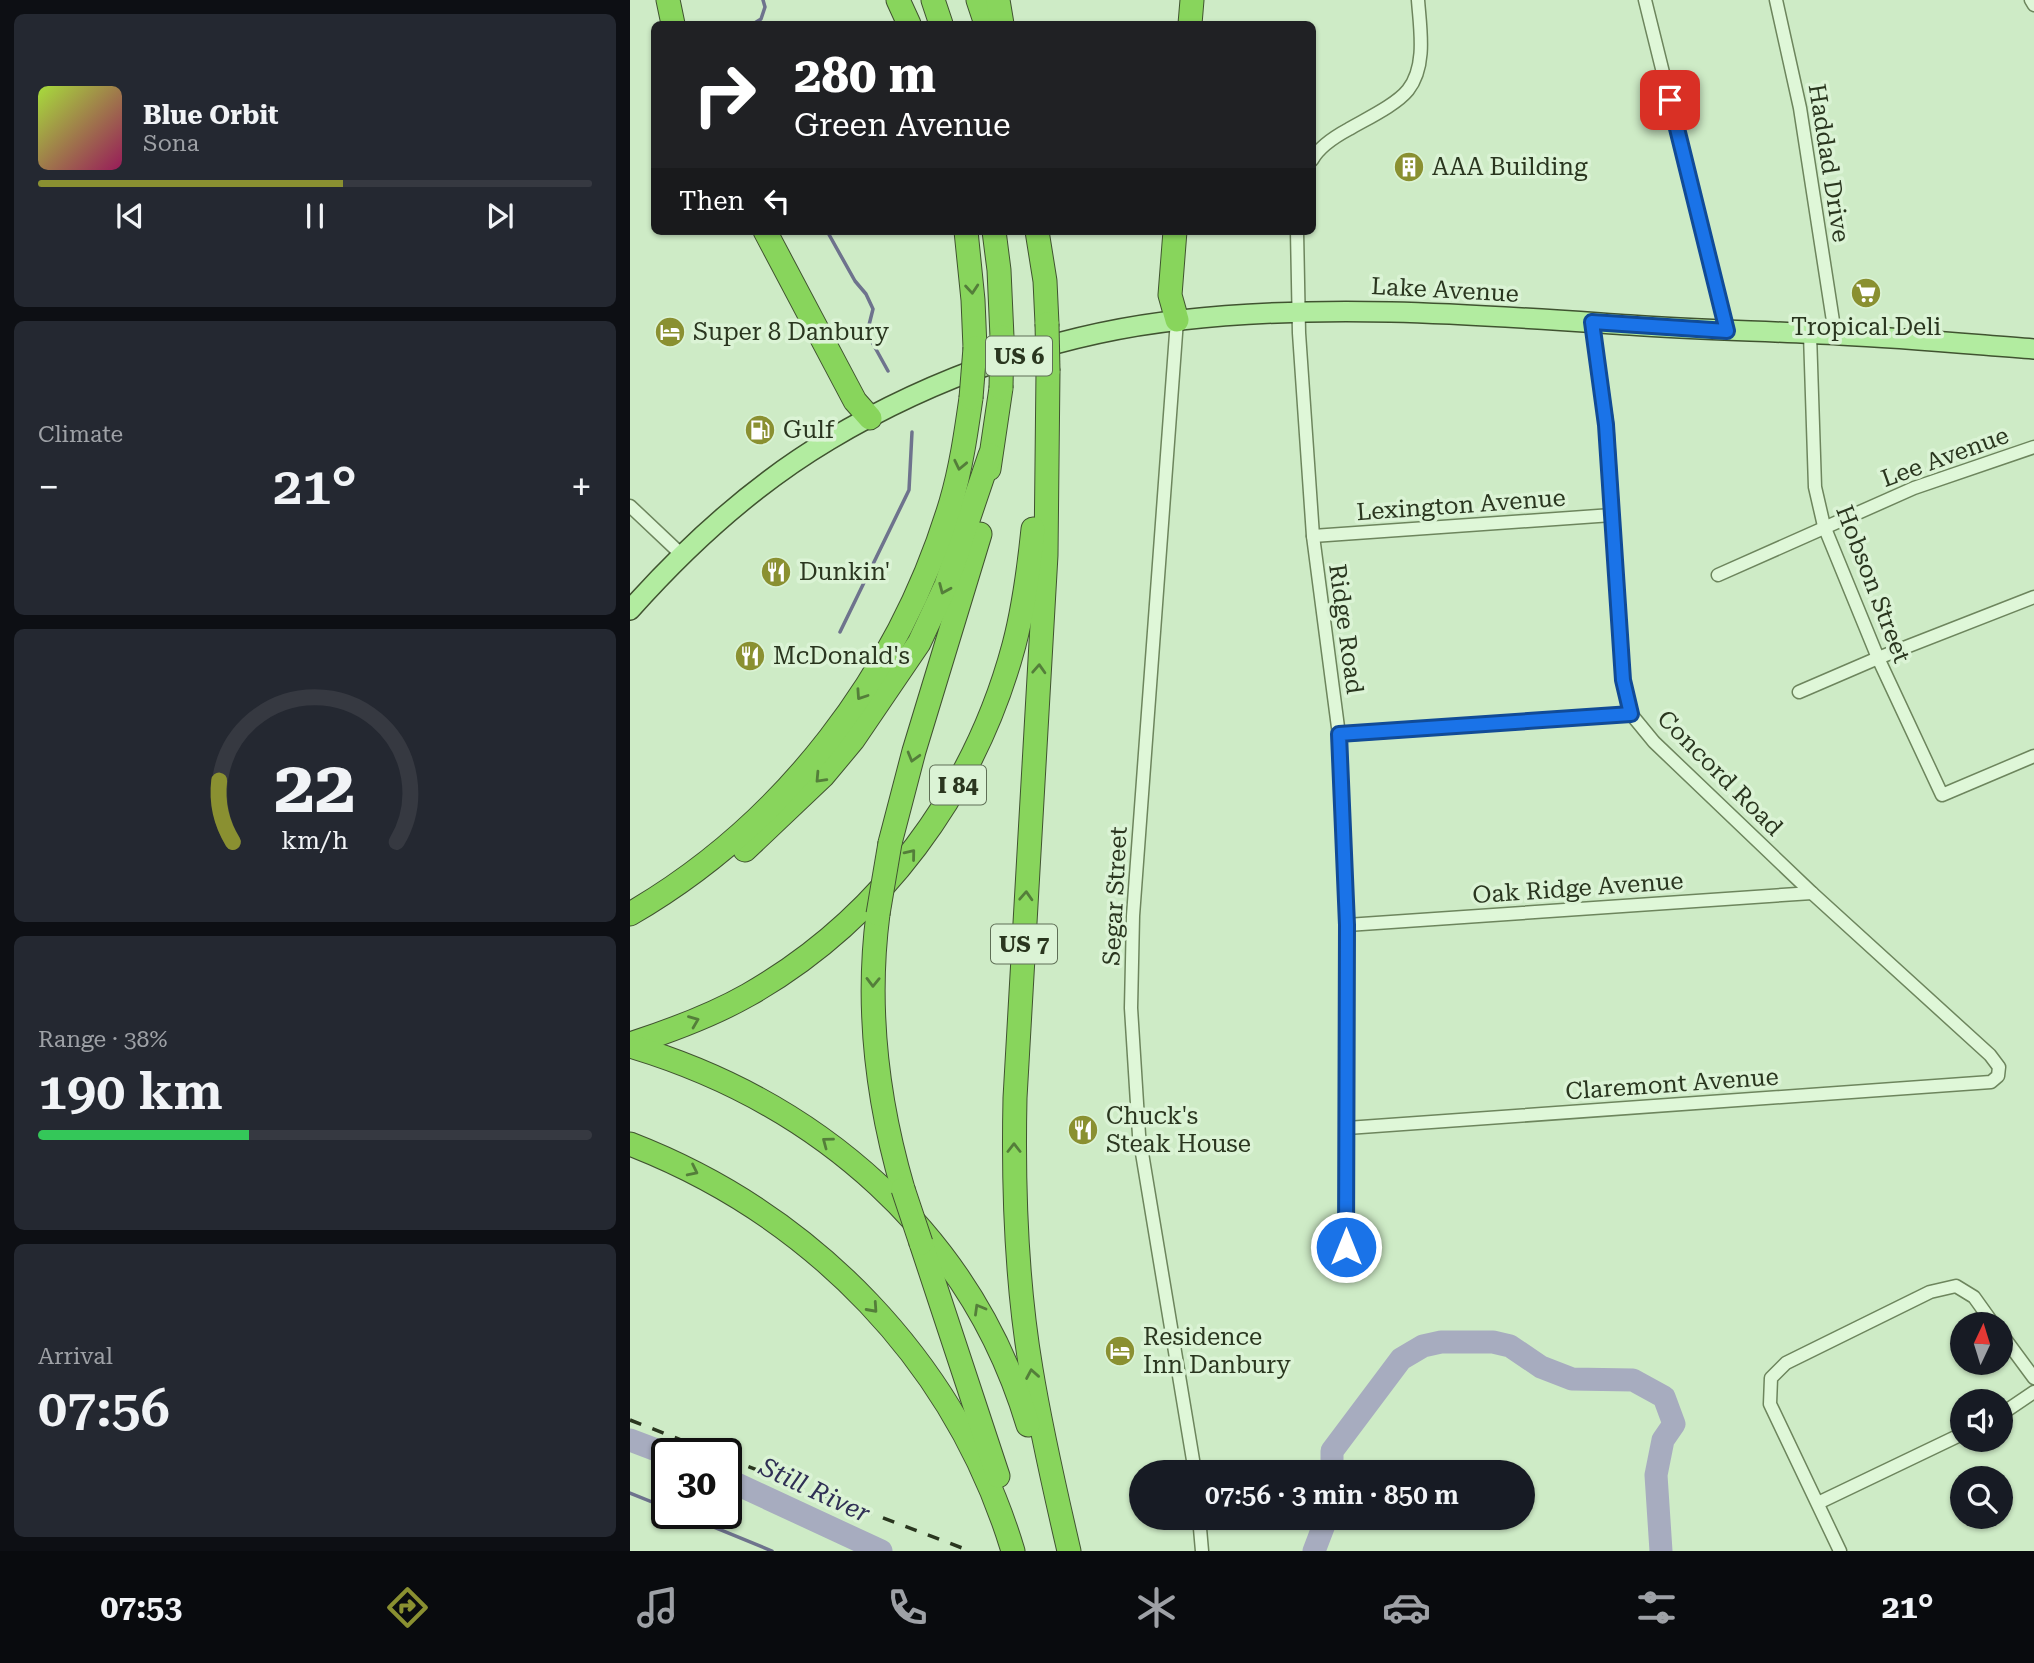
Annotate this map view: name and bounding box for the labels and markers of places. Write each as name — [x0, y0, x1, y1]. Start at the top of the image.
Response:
pin — [1640, 70, 1700, 130]
building icon: AAA Building — [1392, 150, 1426, 184]
place label: AAA Building — [1432, 153, 1588, 181]
supermarket icon: Tropical Deli — [1849, 276, 1883, 310]
place label: Tropical Deli — [1791, 313, 1941, 341]
hotel icon: Super 8 Danbury — [653, 315, 687, 349]
place label: Super 8 Danbury — [693, 318, 890, 346]
fuel station icon: Gulf — [743, 413, 777, 447]
place label: Gulf — [783, 416, 835, 444]
restaurant icon: Dunkin' — [759, 555, 793, 589]
place label: Dunkin' — [799, 558, 890, 586]
restaurant icon: McDonald's — [733, 639, 767, 673]
place label: McDonald's — [773, 642, 910, 670]
place label: Chuck's Steak House — [1106, 1102, 1251, 1158]
restaurant icon: Chuck's Steak House — [1066, 1113, 1100, 1147]
place label: Residence Inn Danbury — [1143, 1323, 1292, 1379]
hotel icon: Residence Inn Danbury — [1103, 1334, 1137, 1368]

